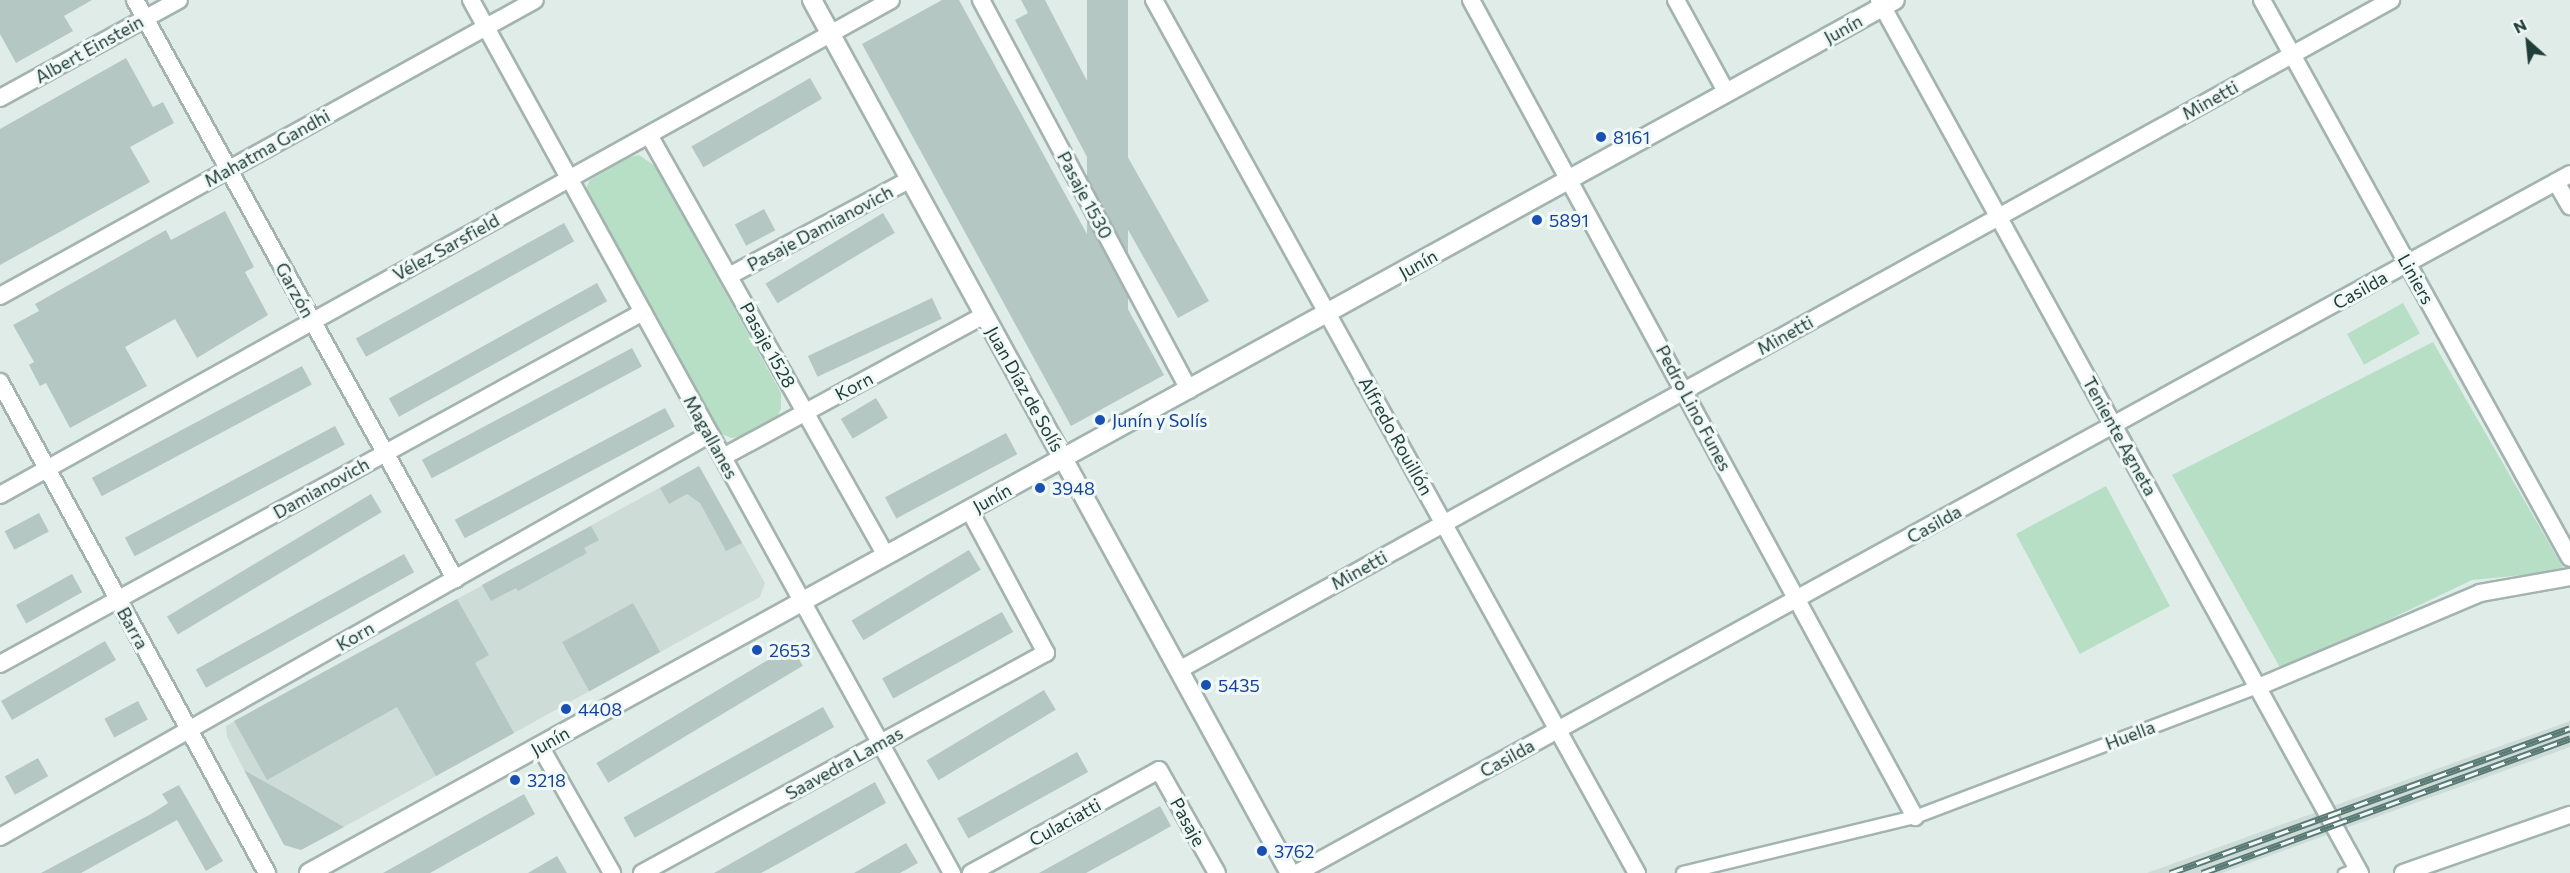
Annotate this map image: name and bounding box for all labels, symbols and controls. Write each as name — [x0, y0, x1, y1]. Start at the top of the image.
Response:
street label: Albert Einstein — [31, 10, 147, 88]
street label: Junín — [1820, 10, 1866, 48]
north arrow — [2498, 12, 2558, 72]
text: N — [2510, 14, 2529, 37]
street label: Minetti — [2178, 76, 2242, 124]
street label: Mahatma Gandhi — [200, 105, 334, 191]
place label: 8161 — [1613, 126, 1650, 148]
marker: 8161 — [1594, 130, 1608, 144]
street label: Pasaje 1530 — [1053, 148, 1117, 242]
street label: Pasaje Damianovich — [743, 180, 897, 276]
street label: Vélez Sarsfield — [389, 209, 503, 285]
place label: 5891 — [1549, 209, 1589, 231]
marker: 5891 — [1530, 213, 1544, 227]
street label: Junín — [1395, 245, 1441, 283]
street label: Liniers — [2393, 250, 2439, 308]
street label: Garzón — [271, 259, 319, 321]
street label: Casilda — [2329, 266, 2391, 314]
street label: Pasaje 1528 — [736, 298, 800, 392]
street label: Minetti — [1753, 311, 1817, 359]
street label: Juan Díaz de Solís — [982, 322, 1068, 456]
street label: Pedro Lino Funes — [1652, 341, 1736, 475]
street label: Korn — [831, 367, 877, 405]
street label: Alfredo Rouillón — [1355, 373, 1437, 499]
street label: Teniente Agneta — [2078, 373, 2162, 499]
street label: Magallanes — [679, 392, 743, 482]
place label: Junín y Solís — [1112, 409, 1207, 431]
marker: Junín y Solís — [1093, 413, 1107, 427]
street label: Damianovich — [269, 453, 373, 523]
place label: 3948 — [1052, 477, 1095, 499]
street label: Junín — [969, 479, 1015, 517]
marker: 3948 — [1033, 481, 1047, 495]
street label: Casilda — [1903, 500, 1965, 548]
street label: Minetti — [1327, 546, 1391, 594]
street label: Barra — [113, 603, 153, 653]
street label: Korn — [332, 617, 378, 655]
place label: 2653 — [769, 639, 810, 661]
marker: 2653 — [750, 643, 764, 657]
place label: 5435 — [1218, 674, 1260, 696]
marker: 5435 — [1199, 678, 1213, 692]
place label: 4408 — [578, 698, 622, 720]
marker: 4408 — [559, 702, 573, 716]
street label: Huella — [2102, 716, 2158, 754]
street label: Junín — [527, 722, 573, 760]
street label: Saavedra Lamas — [782, 722, 906, 804]
street label: Casilda — [1476, 734, 1538, 782]
place label: 3218 — [527, 769, 566, 791]
marker: 3218 — [508, 773, 522, 787]
street label: Culaciatti — [1025, 793, 1105, 851]
street label: Pasaje — [1166, 794, 1210, 850]
place label: 3762 — [1274, 840, 1315, 862]
marker: 3762 — [1255, 844, 1269, 858]

